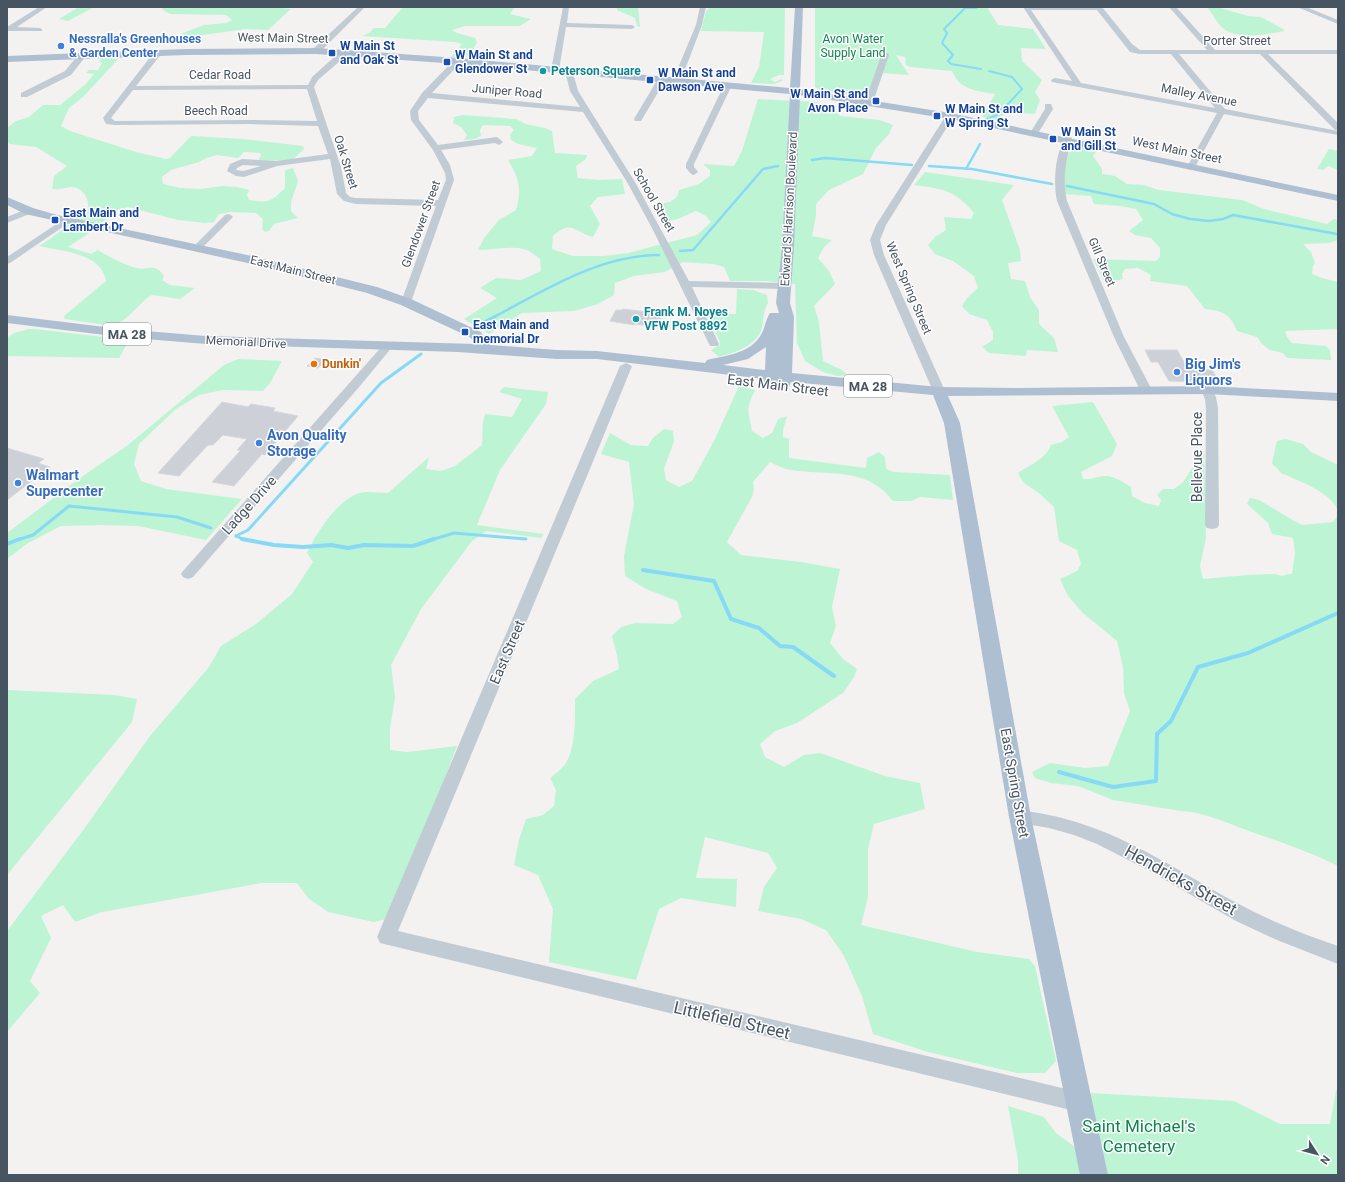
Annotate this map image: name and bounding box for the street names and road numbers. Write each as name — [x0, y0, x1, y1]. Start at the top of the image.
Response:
street label: West Main Street — [237, 30, 329, 46]
street label: Porter Street — [1203, 34, 1271, 48]
street label: Cedar Road — [189, 68, 251, 82]
street label: Juniper Road — [471, 81, 543, 101]
street label: Malley Avenue — [1160, 81, 1238, 109]
street label: Beech Road — [184, 104, 248, 118]
street label: Edward S Harrison Boulevard — [778, 131, 800, 287]
street label: Oak Street — [331, 133, 361, 191]
street label: West Main Street — [1131, 134, 1223, 166]
street label: School Street — [630, 166, 678, 234]
street label: Glendower Street — [399, 178, 443, 270]
street label: Gill Street — [1085, 236, 1119, 289]
street label: West Spring Street — [883, 240, 935, 336]
street label: East Main Street — [249, 253, 337, 287]
road number: MA 28 — [103, 323, 151, 345]
street label: Memorial Drive — [205, 333, 287, 351]
street label: East Main Street — [726, 371, 830, 399]
road number: MA 28 — [844, 375, 892, 397]
street label: Bellevue Place — [1189, 412, 1205, 502]
street label: Ladge Drive — [219, 472, 279, 538]
street label: East Street — [486, 617, 528, 686]
street label: East Spring Street — [997, 727, 1033, 840]
street label: Hendricks Street — [1121, 841, 1241, 919]
street label: Littlefield Street — [672, 997, 792, 1043]

